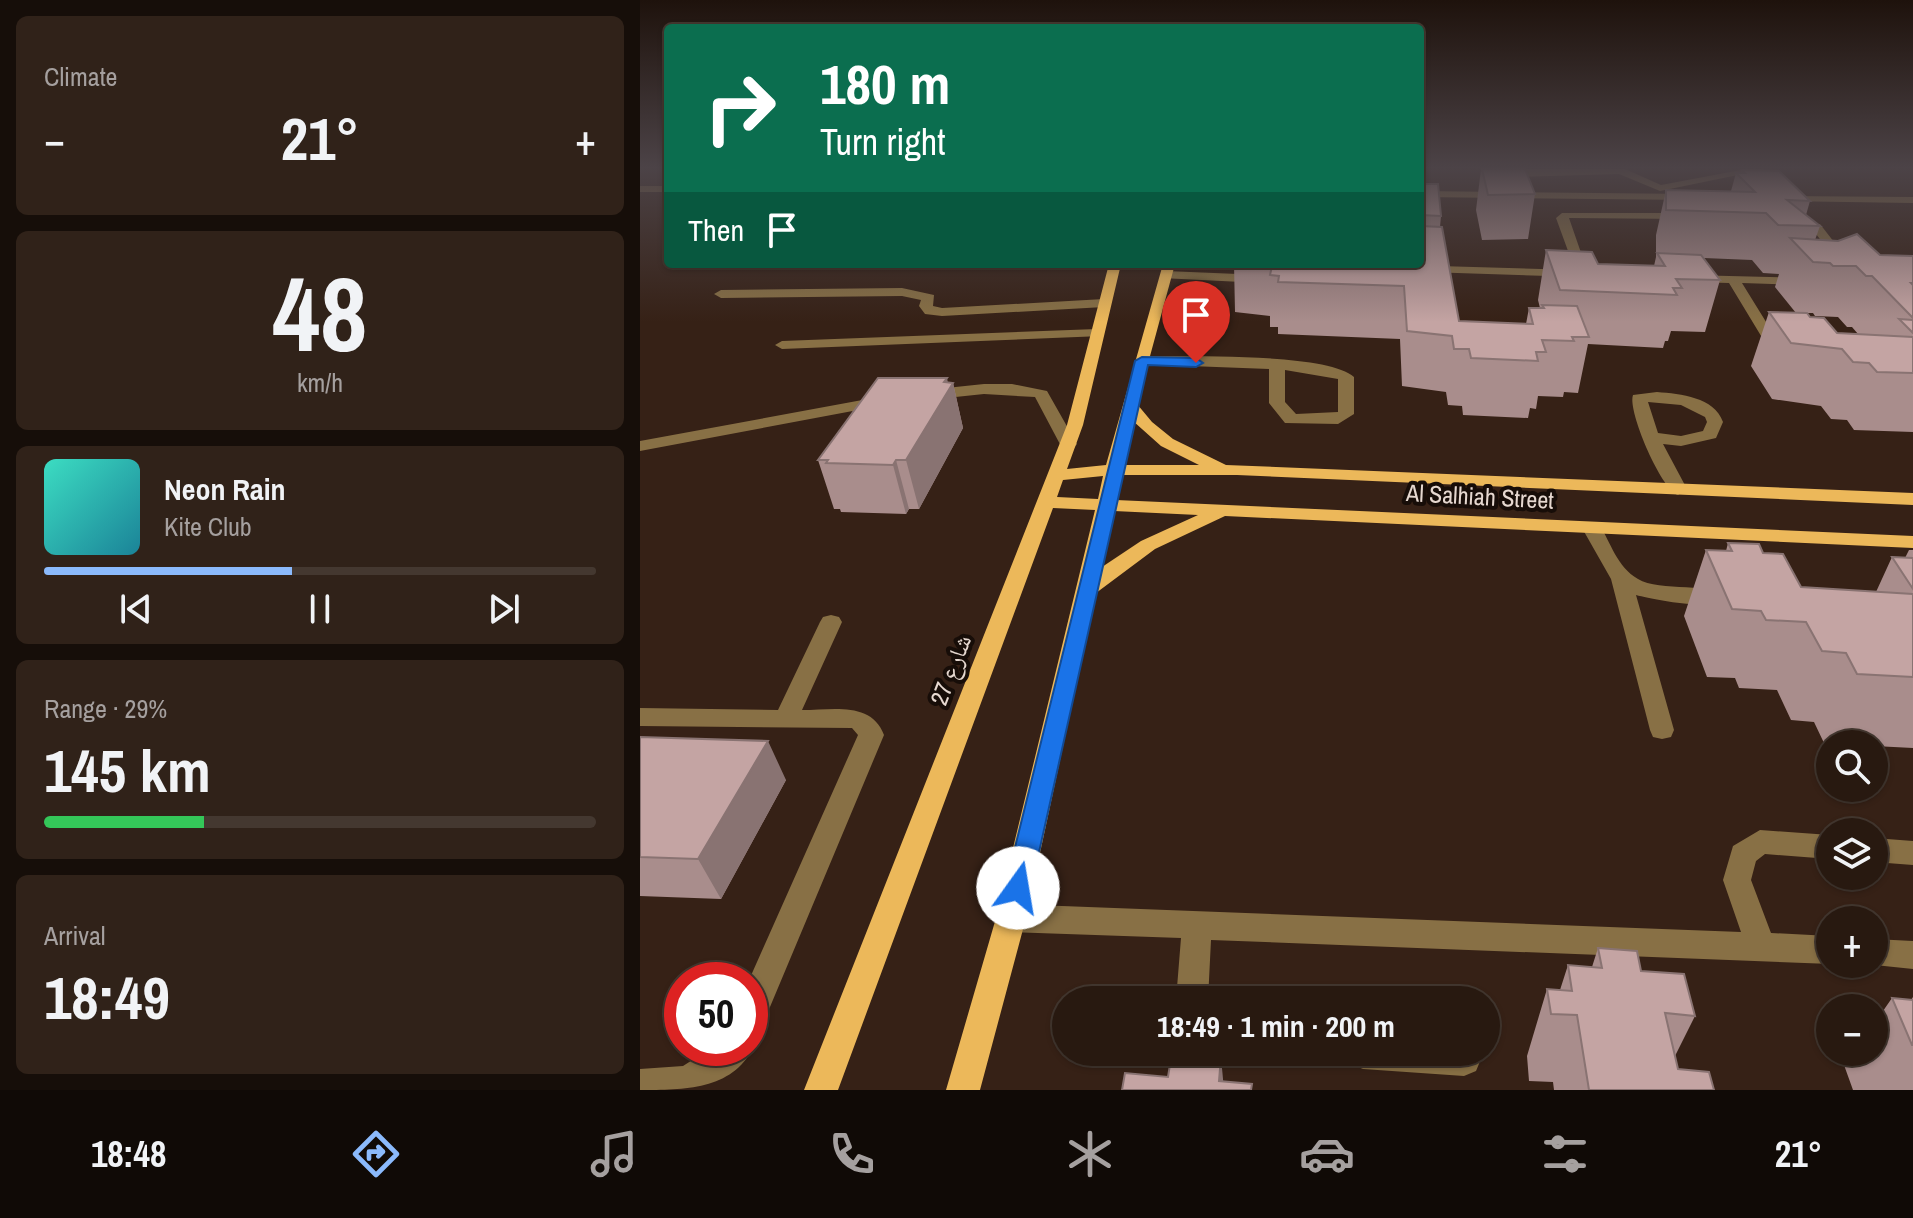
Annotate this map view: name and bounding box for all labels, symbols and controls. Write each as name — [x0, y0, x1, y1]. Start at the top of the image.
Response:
text: 180 m — [820, 46, 950, 121]
icon: right — [688, 56, 792, 160]
text: Climate — [44, 59, 117, 94]
text: 21° — [281, 98, 359, 179]
text: − — [44, 109, 65, 169]
text: + — [575, 109, 596, 169]
text: Turn right — [820, 118, 945, 166]
icon: arrive — [760, 208, 804, 252]
text: Then — [688, 210, 744, 250]
text: 48 — [273, 243, 367, 383]
pin — [1162, 281, 1230, 363]
icon: arrive — [1174, 293, 1218, 337]
text: km/h — [297, 365, 343, 400]
text: Neon Rain — [164, 469, 286, 509]
street label: Al Salhiah Street — [1404, 476, 1555, 516]
text: Kite Club — [164, 509, 252, 544]
icon: previous — [114, 587, 158, 631]
icon: pause — [298, 587, 342, 631]
icon: next — [482, 587, 526, 631]
street label: شارع 27 — [922, 630, 978, 709]
text: Range · 29% — [44, 691, 167, 726]
text: 145 km — [44, 730, 211, 811]
map controls — [1816, 730, 1888, 1066]
button: search — [1816, 730, 1888, 802]
button: layers — [1816, 818, 1888, 890]
position arrow — [976, 846, 1060, 930]
button: + — [1816, 906, 1888, 978]
text: Arrival — [44, 918, 106, 953]
text: 18:49 — [44, 957, 170, 1038]
speed limit sign: 50 — [664, 962, 768, 1066]
button: − — [1816, 994, 1888, 1066]
text: 18:49 · 1 min · 200 m — [1157, 1006, 1395, 1046]
icon: directions — [348, 1126, 404, 1182]
icon: music — [586, 1126, 642, 1182]
icon: phone — [824, 1126, 880, 1182]
icon: climate — [1062, 1126, 1118, 1182]
icon: car — [1299, 1126, 1355, 1182]
icon: filters — [1537, 1126, 1593, 1182]
text: 18:48 — [91, 1130, 166, 1178]
text: 21° — [1775, 1130, 1822, 1178]

